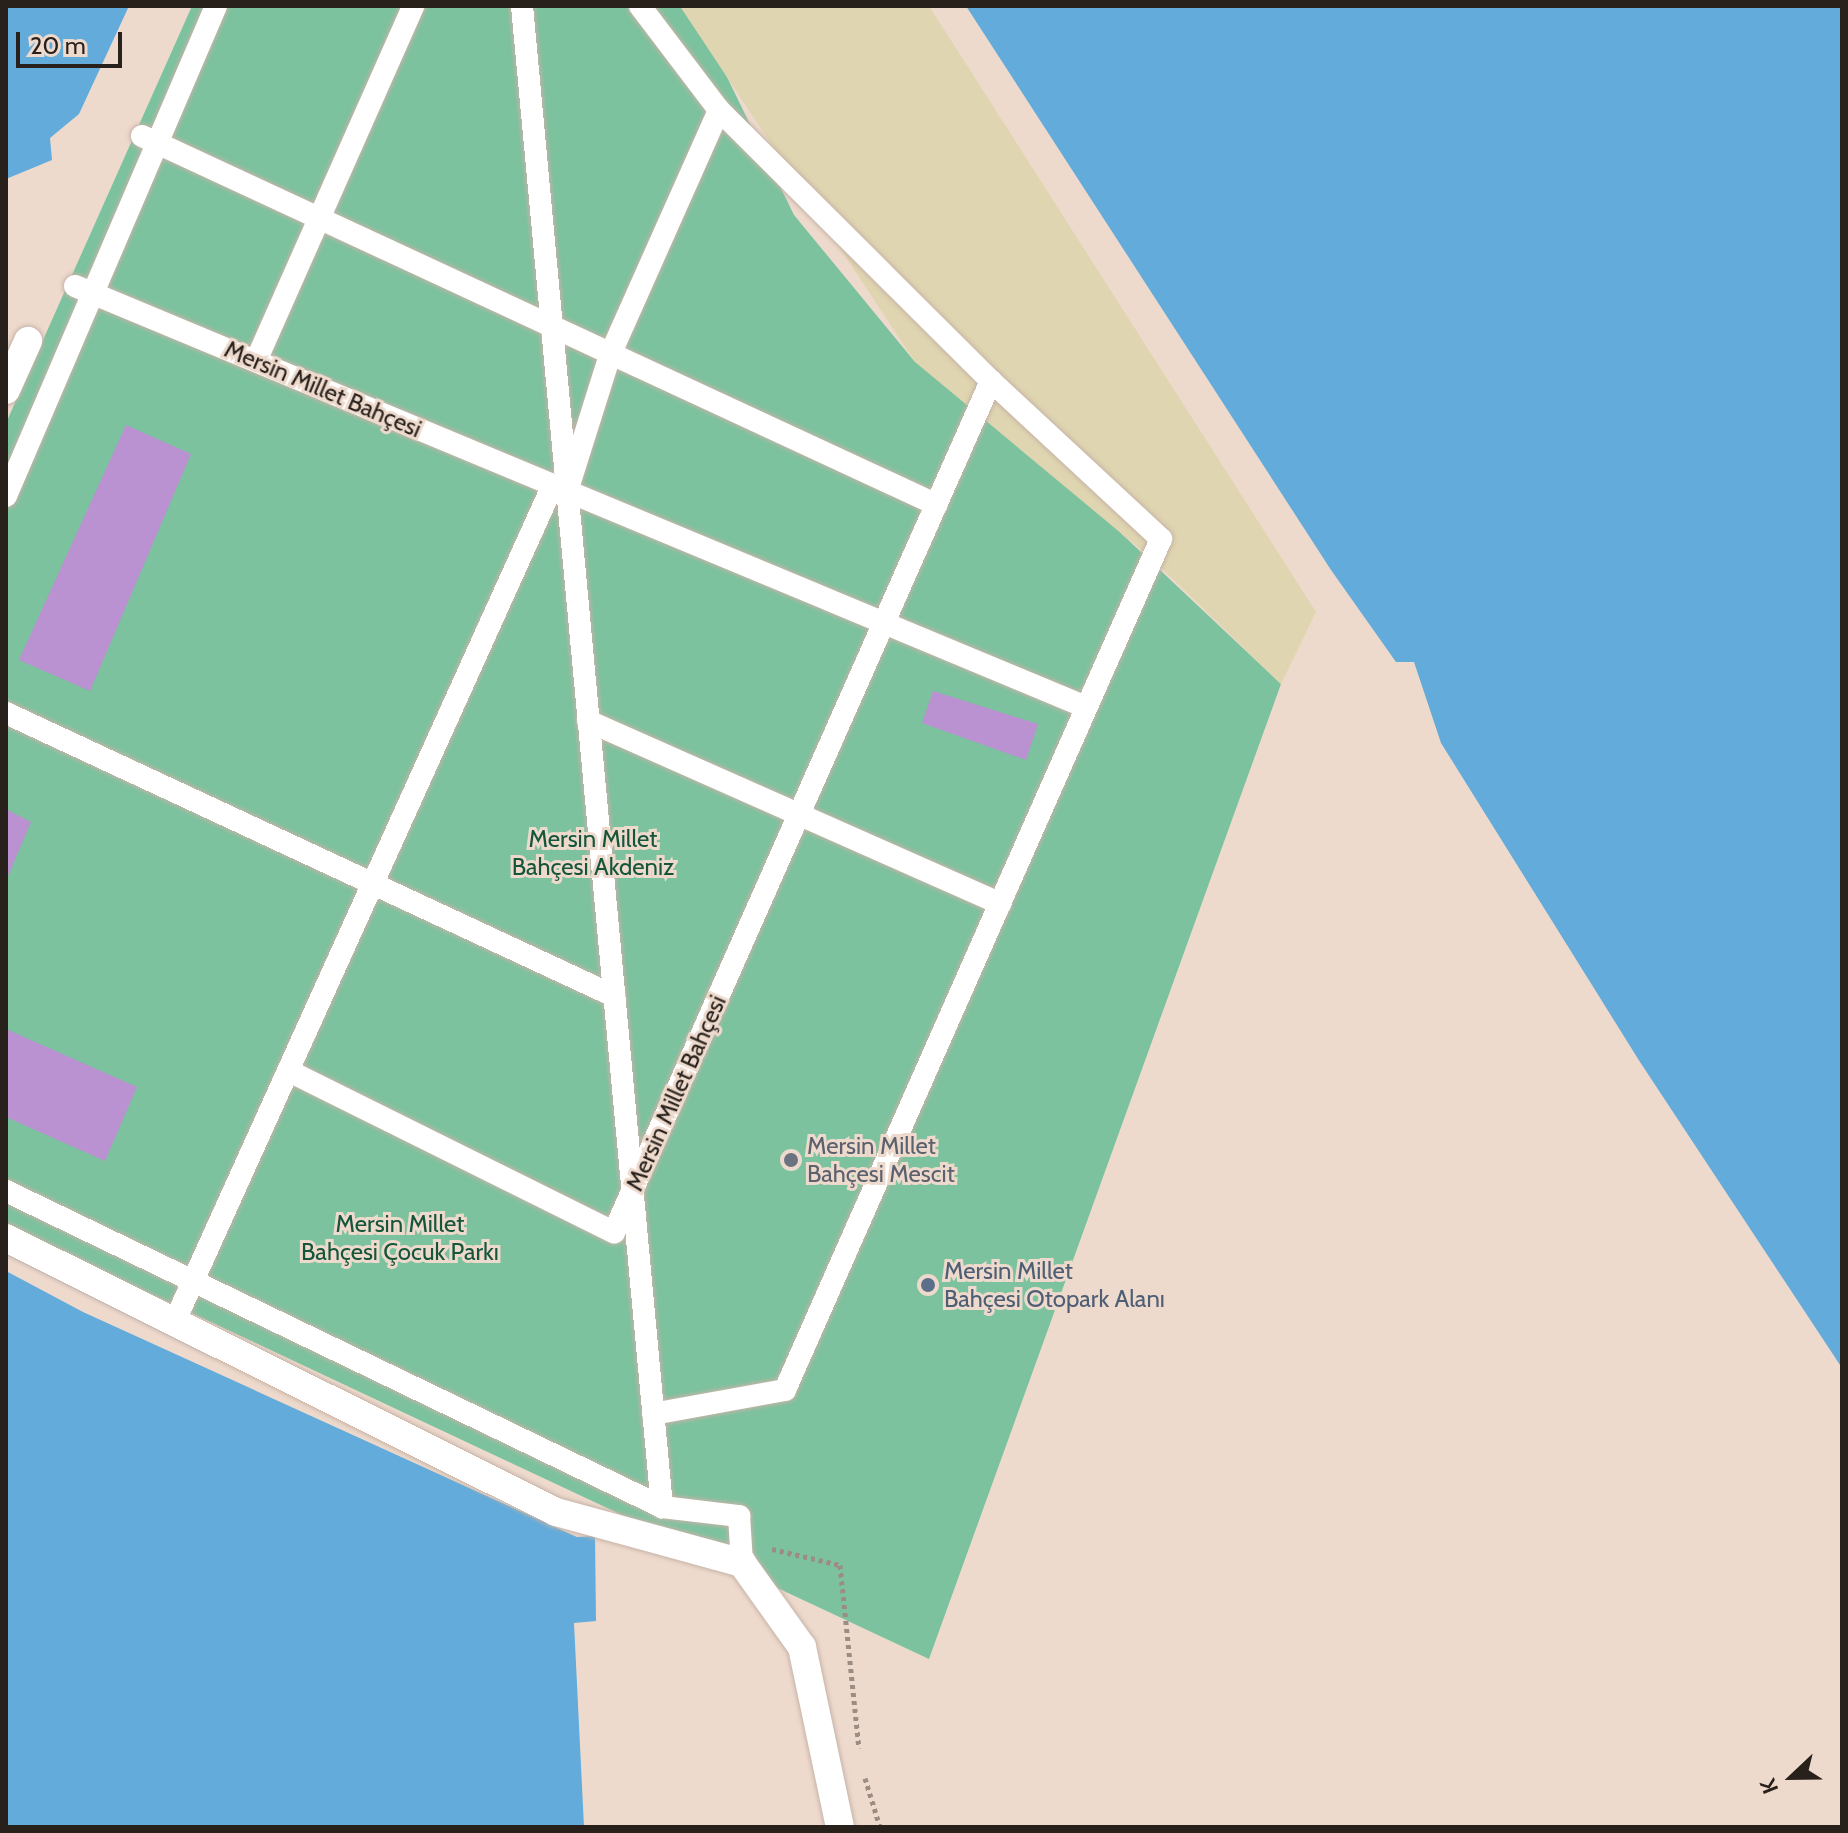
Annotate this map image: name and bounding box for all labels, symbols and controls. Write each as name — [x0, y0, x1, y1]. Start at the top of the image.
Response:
scale bar — [20, 16, 126, 66]
text: 20 m — [30, 31, 86, 60]
street label: Mersin Millet Bahçesi — [220, 334, 426, 444]
park label: Mersin Millet Bahçesi Akdeniz — [512, 825, 674, 881]
street label: Mersin Millet Bahçesi — [620, 991, 732, 1195]
place label: Mersin Millet Bahçesi Mescit — [807, 1132, 955, 1188]
marker: Mersin Millet Bahçesi Mescit — [782, 1151, 800, 1169]
park label: Mersin Millet Bahçesi Çocuk Parkı — [301, 1210, 499, 1266]
place label: Mersin Millet Bahçesi Otopark Alanı — [944, 1257, 1165, 1313]
marker: Mersin Millet Bahçesi Otopark Alanı — [919, 1276, 937, 1294]
north arrow — [1752, 1737, 1832, 1817]
text: K — [1754, 1775, 1784, 1798]

